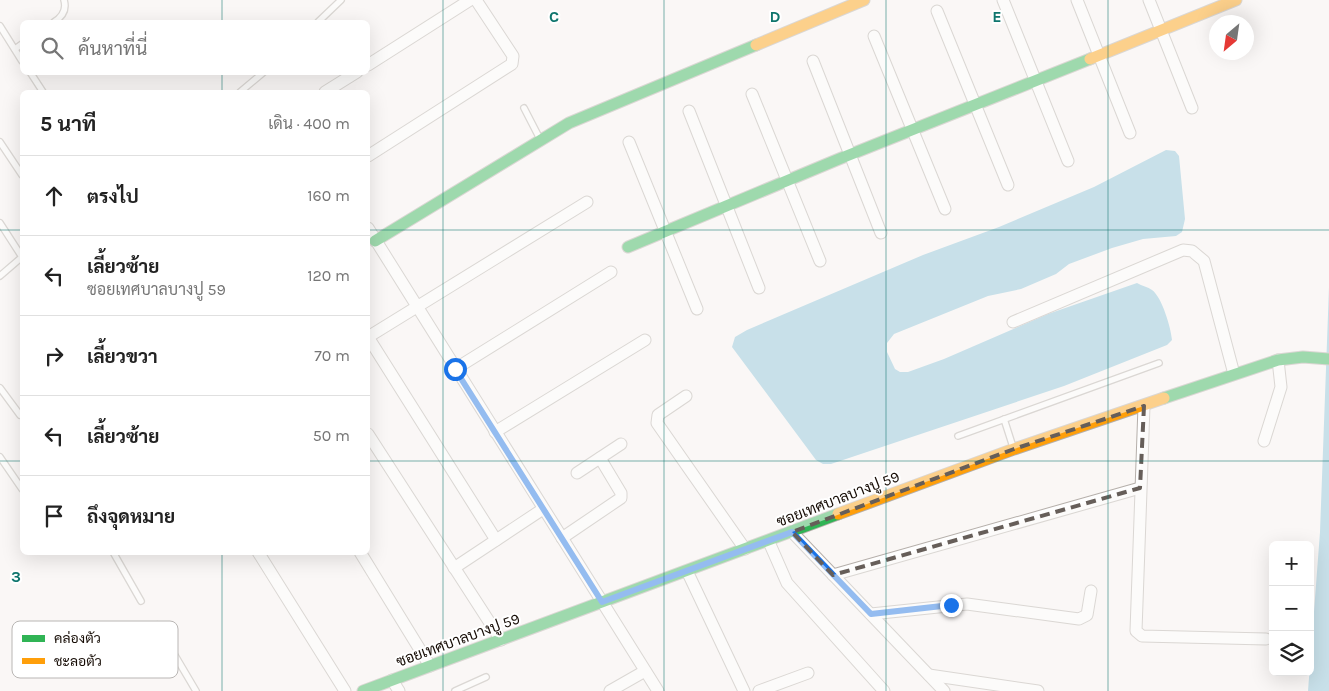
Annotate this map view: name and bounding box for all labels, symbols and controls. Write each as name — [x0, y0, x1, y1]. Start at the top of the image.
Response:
text: C — [549, 7, 559, 26]
text: D — [770, 7, 781, 26]
text: E — [992, 7, 1002, 26]
north arrow — [1209, 15, 1254, 60]
search box — [20, 20, 370, 75]
icon: search — [38, 34, 66, 62]
text: ค้นหาที่นี่ — [78, 38, 147, 60]
text: 5 นาที — [40, 112, 96, 136]
text: เดิน · 400 m — [268, 114, 350, 133]
icon: ahead — [40, 182, 68, 210]
text: ตรงไป — [87, 186, 139, 208]
text: 160 m — [307, 186, 350, 205]
text: เลี้ยวซ้าย — [87, 256, 159, 278]
icon: left — [40, 262, 68, 290]
text: 120 m — [307, 266, 350, 285]
text: ซอยเทศบาลบางปู 59 — [87, 280, 226, 299]
icon: right — [40, 342, 68, 370]
text: เลี้ยวขวา — [87, 346, 158, 368]
text: 70 m — [314, 346, 350, 365]
route start — [444, 358, 467, 381]
icon: left — [40, 422, 68, 450]
text: เลี้ยวซ้าย — [87, 426, 159, 448]
text: 50 m — [313, 426, 350, 445]
street label: ซอยเทศบาลบางปู 59 — [774, 467, 902, 532]
icon: arrive — [40, 502, 68, 530]
text: ถึงจุดหมาย — [87, 506, 175, 528]
map controls — [1269, 541, 1314, 676]
button: + — [1269, 541, 1314, 586]
text: 3 — [11, 567, 21, 586]
button: − — [1269, 586, 1314, 631]
route end — [940, 594, 963, 617]
street label: ซอยเทศบาลบางปู 59 — [394, 609, 523, 672]
legend — [12, 621, 178, 678]
text: คล่องตัว — [54, 630, 101, 647]
button: layers — [1269, 631, 1314, 676]
text: ชะลอตัว — [54, 653, 102, 670]

